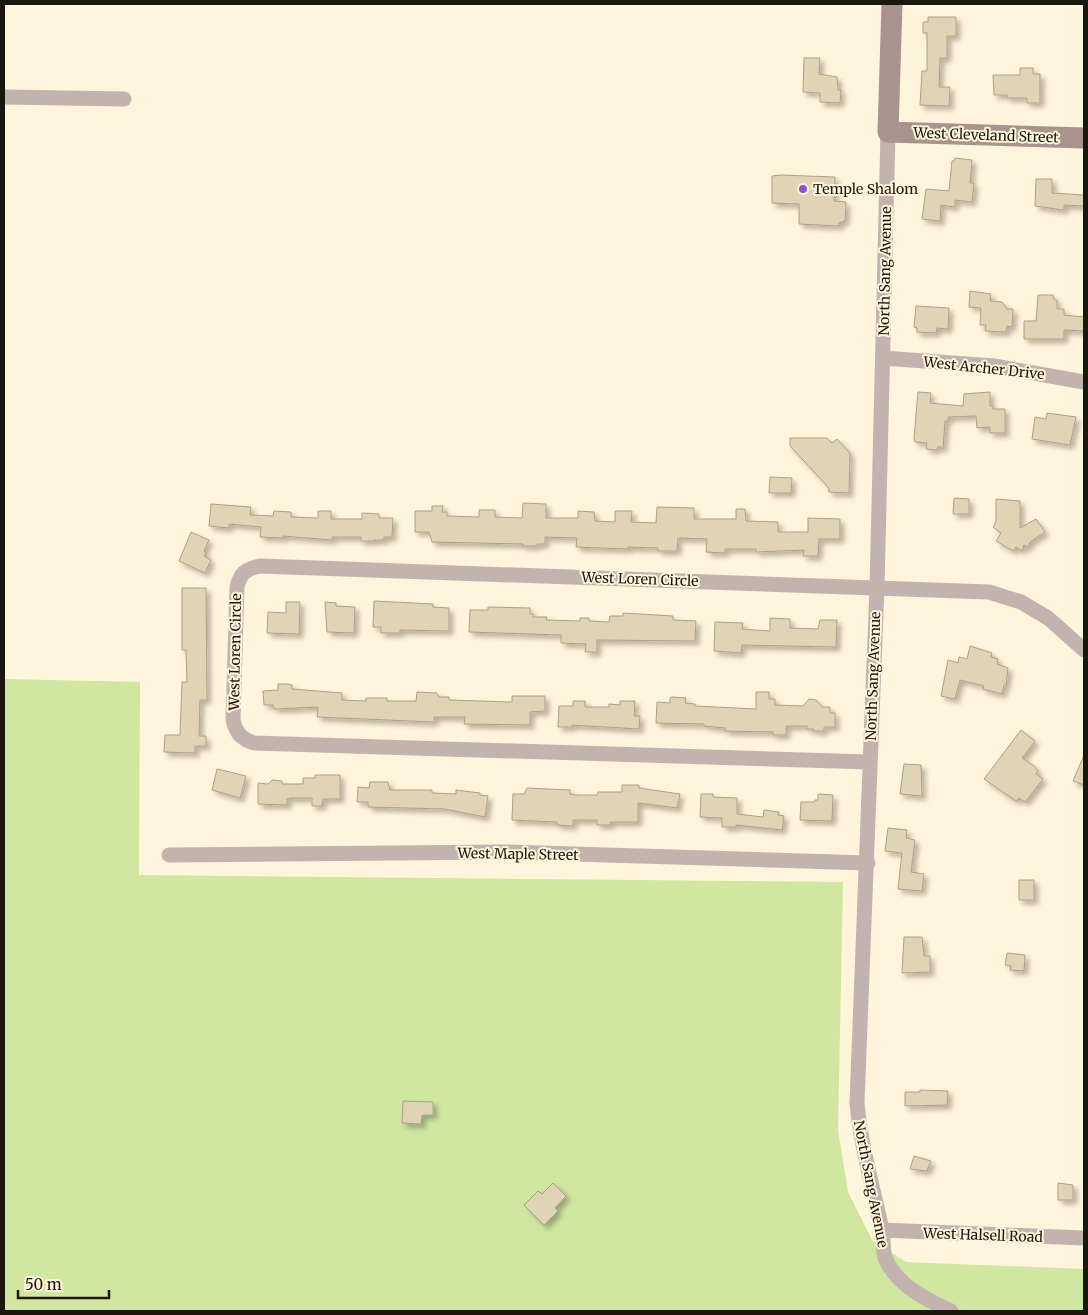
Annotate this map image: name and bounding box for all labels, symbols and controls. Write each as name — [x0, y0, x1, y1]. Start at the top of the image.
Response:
street label: West Cleveland Street — [912, 123, 1059, 147]
place label: Temple Shalom — [813, 180, 918, 198]
marker: Temple Shalom — [797, 183, 809, 195]
street label: North Sang Avenue — [875, 206, 895, 336]
street label: West Archer Drive — [922, 353, 1045, 383]
street label: West Loren Circle — [580, 568, 699, 590]
street label: West Loren Circle — [225, 593, 245, 712]
street label: North Sang Avenue — [862, 611, 884, 741]
street label: West Maple Street — [456, 844, 579, 864]
street label: North Sang Avenue — [850, 1119, 892, 1249]
street label: West Halsell Road — [922, 1224, 1044, 1246]
scale bar — [18, 1268, 109, 1300]
text: 50 m — [25, 1275, 62, 1294]

